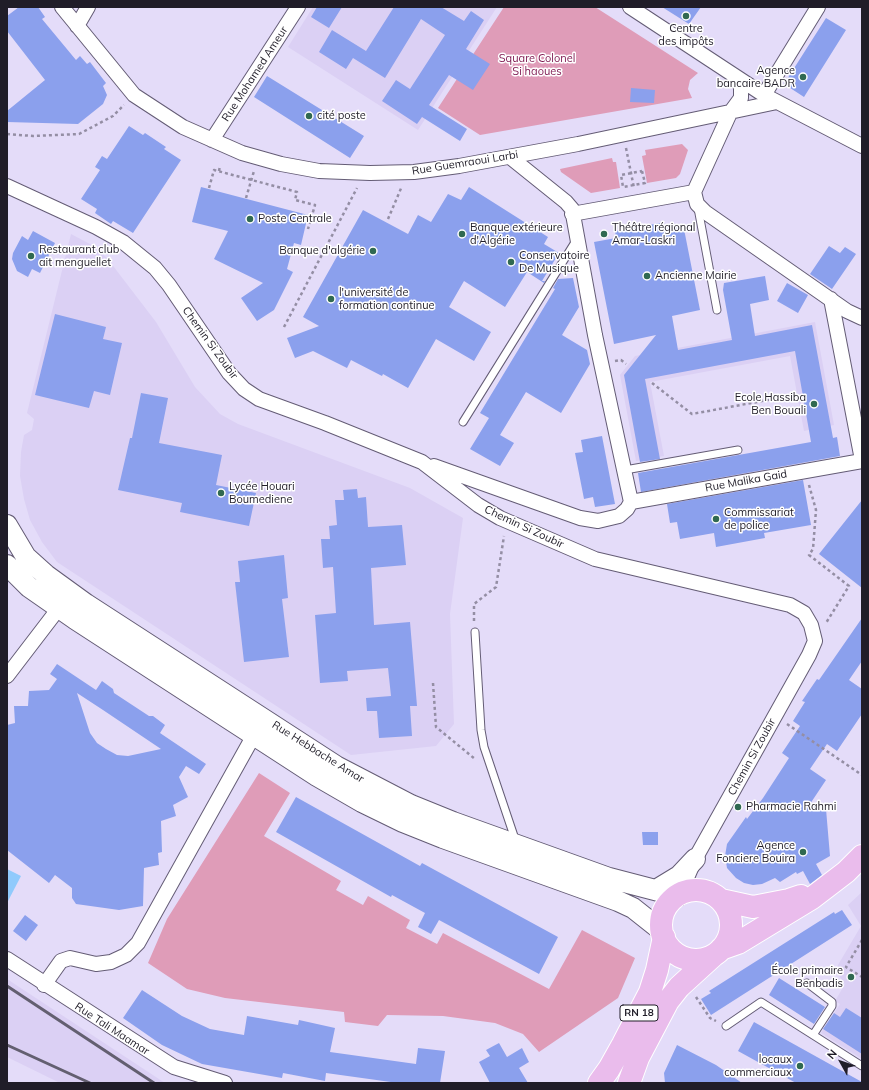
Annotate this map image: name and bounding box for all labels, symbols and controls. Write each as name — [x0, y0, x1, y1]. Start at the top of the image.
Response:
marker: Centre des impôts — [681, 11, 691, 21]
place label: Centre des impôts — [658, 22, 714, 48]
street label: Rue Mohamed Ameur — [219, 24, 291, 124]
park label: Square Colonel Si haoues — [499, 52, 575, 78]
place label: Agence bancaire BADR — [717, 64, 795, 90]
marker: Agence bancaire BADR — [798, 72, 808, 82]
place label: cité poste — [317, 109, 366, 123]
marker: cité poste — [304, 111, 314, 121]
street label: Rue Guemraoui Larbi — [411, 148, 519, 178]
place label: Poste Centrale — [258, 212, 332, 226]
marker: Poste Centrale — [245, 214, 255, 224]
place label: Banque extérieure d'Algérie — [470, 221, 563, 247]
place label: Théâtre régional Amar-Laskri — [612, 221, 695, 247]
marker: Banque extérieure d'Algérie — [457, 229, 467, 239]
marker: Théâtre régional Amar-Laskri — [599, 229, 609, 239]
place label: Restaurant club ait menguellet — [39, 243, 119, 269]
place label: Banque d'algérie — [279, 244, 365, 258]
marker: Banque d'algérie — [368, 246, 378, 256]
place label: Conservatoire De Musique — [519, 249, 590, 275]
marker: Restaurant club ait menguellet — [26, 251, 36, 261]
marker: Conservatoire De Musique — [506, 257, 516, 267]
place label: Ancienne Mairie — [655, 269, 737, 283]
marker: Ancienne Mairie — [642, 271, 652, 281]
place label: l'université de formation continue — [339, 286, 434, 312]
marker: l'université de formation continue — [326, 294, 336, 304]
street label: Chemin Si Zoubir — [179, 304, 241, 382]
place label: Ecole Hassiba Ben Bouali — [735, 391, 806, 417]
marker: Ecole Hassiba Ben Bouali — [809, 399, 819, 409]
street label: Rue Malika Gaid — [704, 467, 788, 495]
place label: Lycée Houari Boumediene — [229, 480, 295, 506]
marker: Lycée Houari Boumediene — [216, 488, 226, 498]
street label: Chemin Si Zoubir — [482, 503, 566, 551]
place label: Commissariat de police — [724, 506, 794, 532]
marker: Commissariat de police — [711, 514, 721, 524]
street label: Chemin Si Zoubir — [725, 716, 779, 798]
street label: Rue Hebbache Amar — [270, 718, 366, 786]
place label: Pharmacie Rahmi — [746, 800, 836, 814]
marker: Pharmacie Rahmi — [733, 802, 743, 812]
place label: Agence Fonciere Bouira — [716, 839, 795, 865]
marker: Agence Fonciere Bouira — [798, 847, 808, 857]
place label: École primaire Benbadis — [771, 964, 843, 990]
marker: École primaire Benbadis — [846, 972, 856, 982]
street label: Rue Tali Maamar — [72, 1000, 152, 1058]
road number: RN 18 — [620, 1005, 658, 1021]
north arrow — [821, 1042, 861, 1082]
text: N — [824, 1047, 840, 1062]
place label: locaux commerciaux — [724, 1053, 792, 1079]
marker: locaux commerciaux — [795, 1061, 805, 1071]

